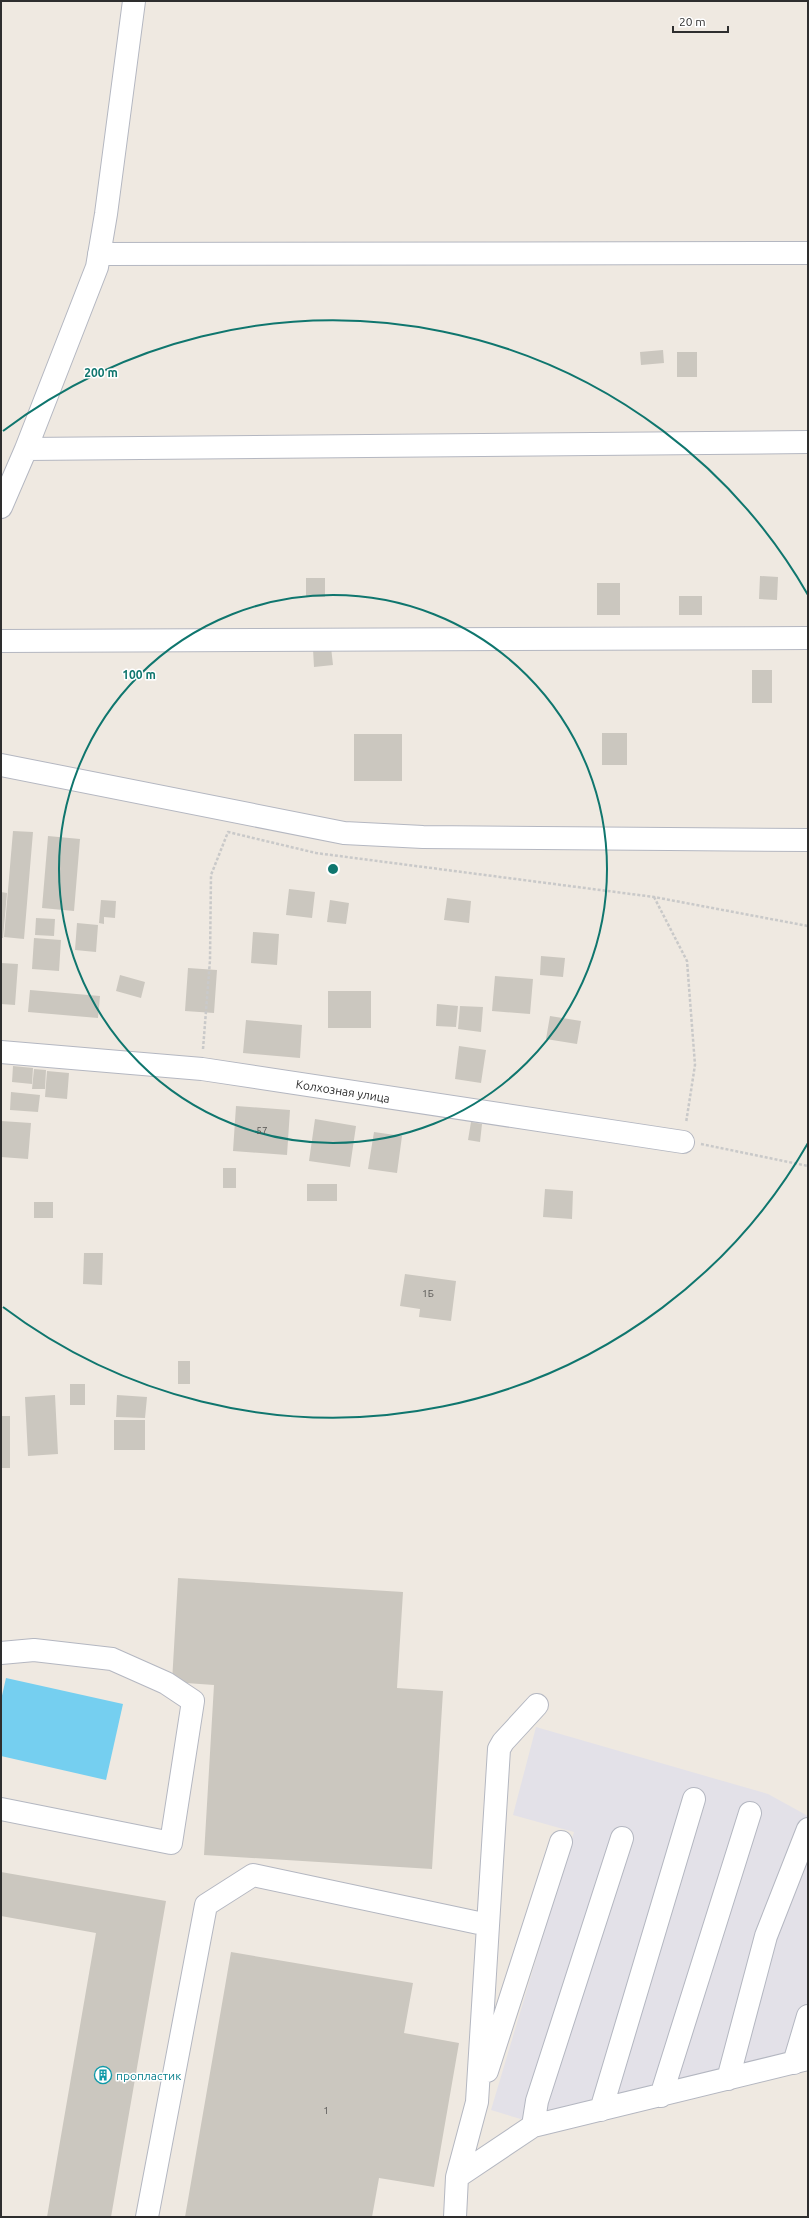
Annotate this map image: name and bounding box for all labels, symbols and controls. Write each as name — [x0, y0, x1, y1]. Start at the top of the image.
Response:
scale bar — [673, 8, 728, 34]
text: 20 m — [679, 15, 706, 28]
text: 200 m — [84, 366, 118, 379]
text: 100 m — [122, 668, 156, 681]
centre of rings — [326, 862, 340, 876]
street label: Колхозная улица — [295, 1077, 391, 1105]
house number: 57 — [256, 1125, 268, 1136]
house number: 1Б — [422, 1288, 434, 1299]
building icon: пропластик — [93, 2065, 113, 2085]
place label: пропластик — [116, 2069, 181, 2082]
house number: 1 — [323, 2105, 329, 2116]

